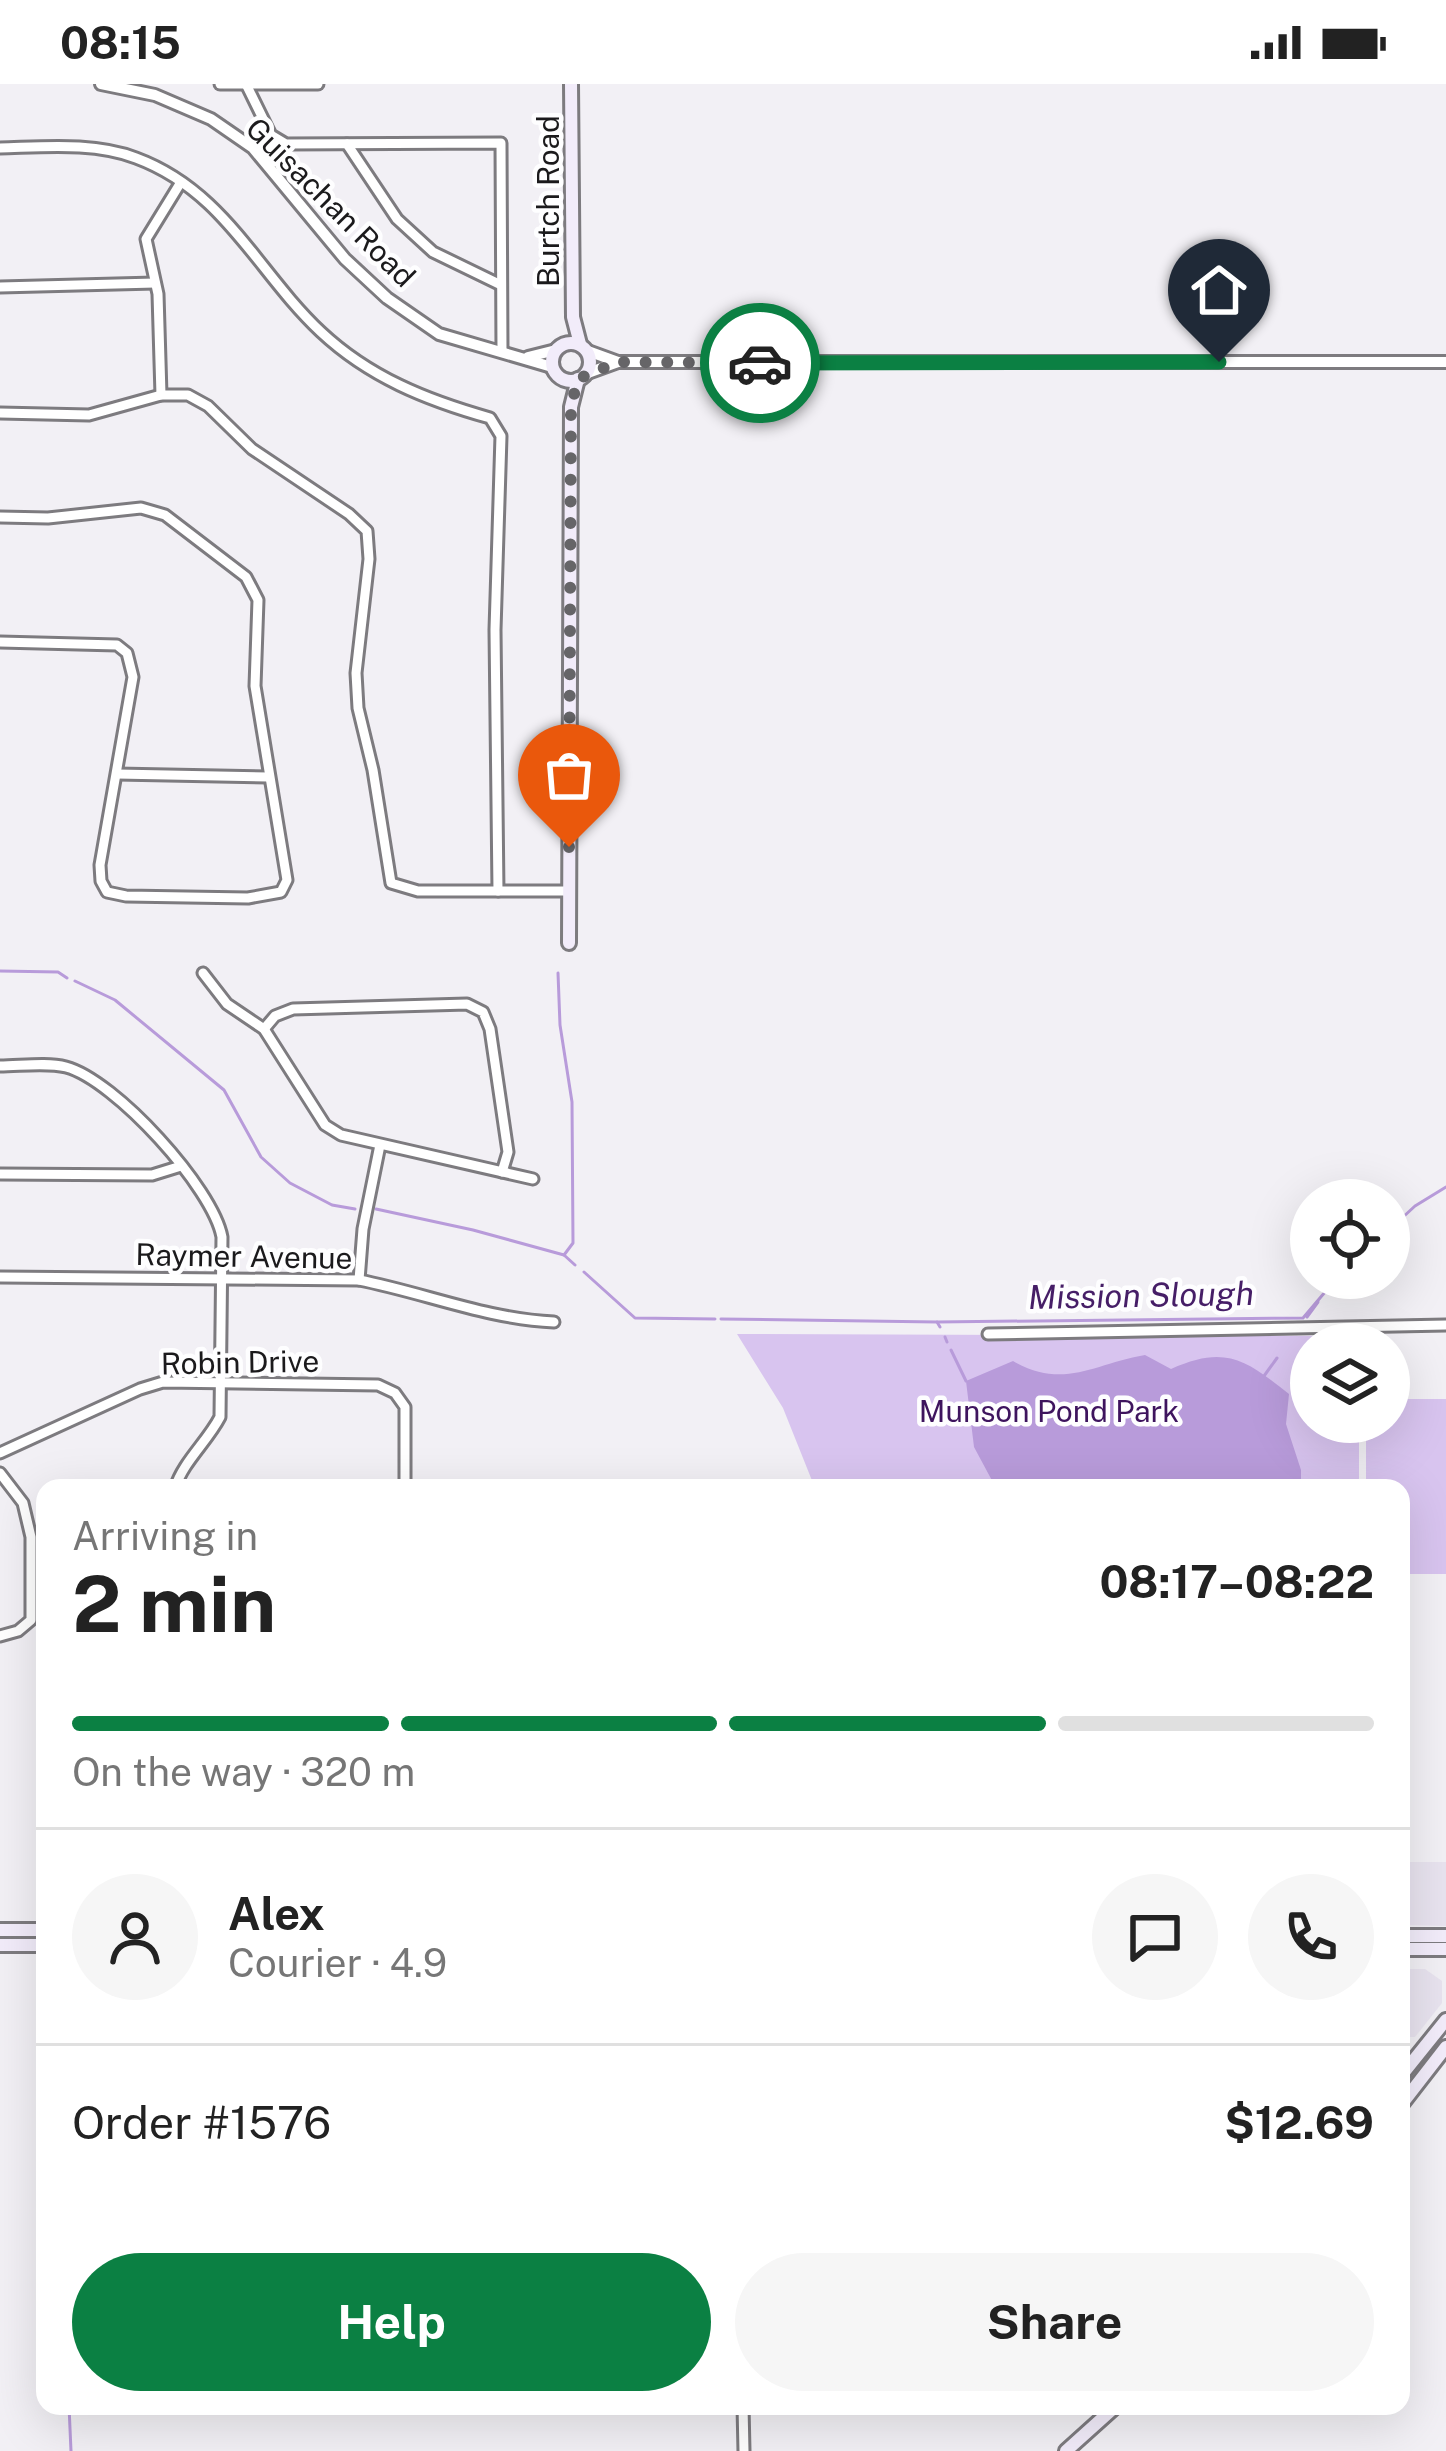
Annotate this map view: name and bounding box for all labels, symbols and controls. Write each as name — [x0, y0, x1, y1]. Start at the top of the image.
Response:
text: 08:15 — [60, 16, 181, 69]
street label: Guisachan Road — [239, 110, 423, 294]
street label: Burtch Road — [530, 115, 566, 287]
pin — [1168, 239, 1270, 362]
icon: home — [1186, 257, 1252, 323]
courier — [700, 303, 820, 423]
icon: car — [727, 330, 793, 396]
pin — [518, 724, 620, 847]
icon: bag — [536, 742, 602, 808]
map controls — [1290, 1179, 1410, 1443]
button: locate — [1290, 1179, 1410, 1299]
street label: Raymer Avenue — [135, 1236, 353, 1276]
water label: Mission Slough — [1028, 1274, 1254, 1316]
button: layers — [1290, 1323, 1410, 1443]
street label: Robin Drive — [160, 1343, 320, 1381]
park label: Munson Pond Park — [919, 1393, 1179, 1429]
text: Arriving in — [72, 1513, 258, 1559]
text: 08:17–08:22 — [1099, 1555, 1374, 1608]
text: 2 min — [72, 1558, 276, 1650]
text: On the way · 320 m — [72, 1749, 415, 1795]
button: person — [72, 1874, 198, 2000]
button: chat — [1092, 1874, 1218, 2000]
button: phone — [1248, 1874, 1374, 2000]
text: Alex — [228, 1887, 325, 1940]
text: Courier · 4.9 — [228, 1940, 447, 1986]
text: Order #1576 — [72, 2096, 331, 2149]
text: $12.69 — [1224, 2096, 1374, 2149]
button: Help — [72, 2253, 711, 2391]
button: Share — [735, 2253, 1374, 2391]

